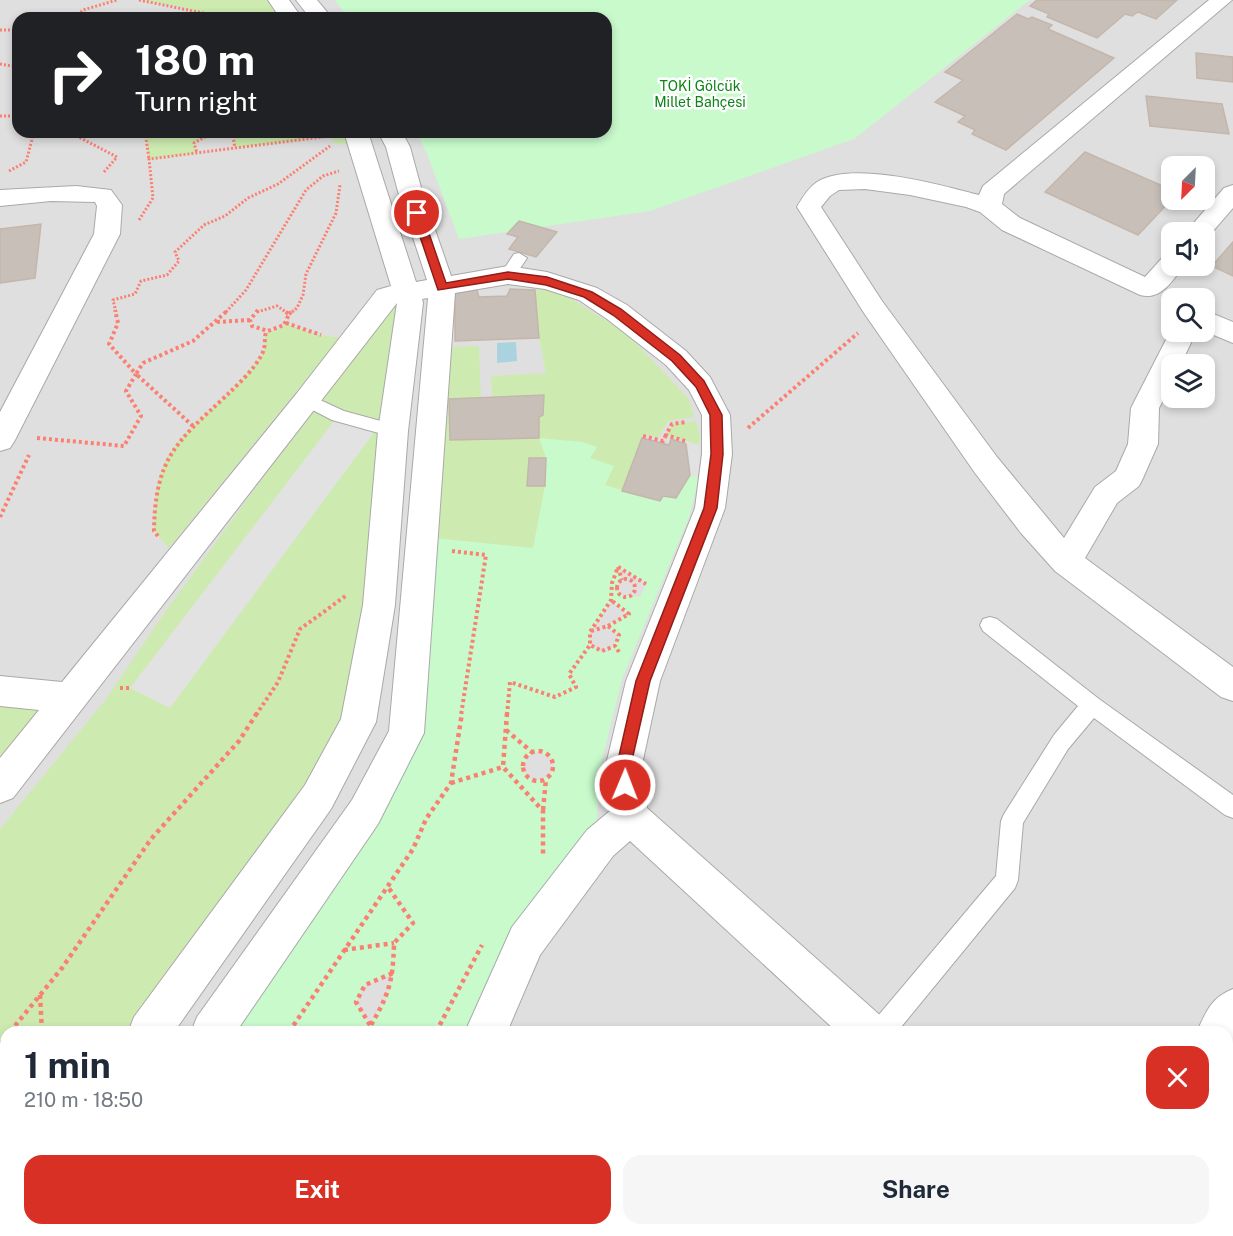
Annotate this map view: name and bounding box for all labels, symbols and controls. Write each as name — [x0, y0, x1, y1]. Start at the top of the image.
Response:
text: 180 m — [135, 35, 255, 84]
icon: right — [36, 36, 114, 114]
park label: TOKİ Gölcük Millet Bahçesi — [654, 76, 746, 110]
text: Turn right — [135, 85, 258, 117]
north arrow — [1161, 156, 1215, 210]
map controls — [1161, 156, 1215, 408]
pin — [391, 187, 442, 238]
icon: arrive — [400, 196, 433, 229]
button: sound — [1161, 222, 1215, 276]
button: search — [1161, 288, 1215, 342]
button: layers — [1161, 354, 1215, 408]
position arrow — [593, 753, 657, 817]
text: 1 min — [24, 1044, 111, 1086]
button: close — [1146, 1046, 1209, 1109]
text: 210 m · 18:50 — [24, 1088, 143, 1112]
button: Exit — [24, 1155, 611, 1224]
button: Share — [623, 1155, 1209, 1224]

